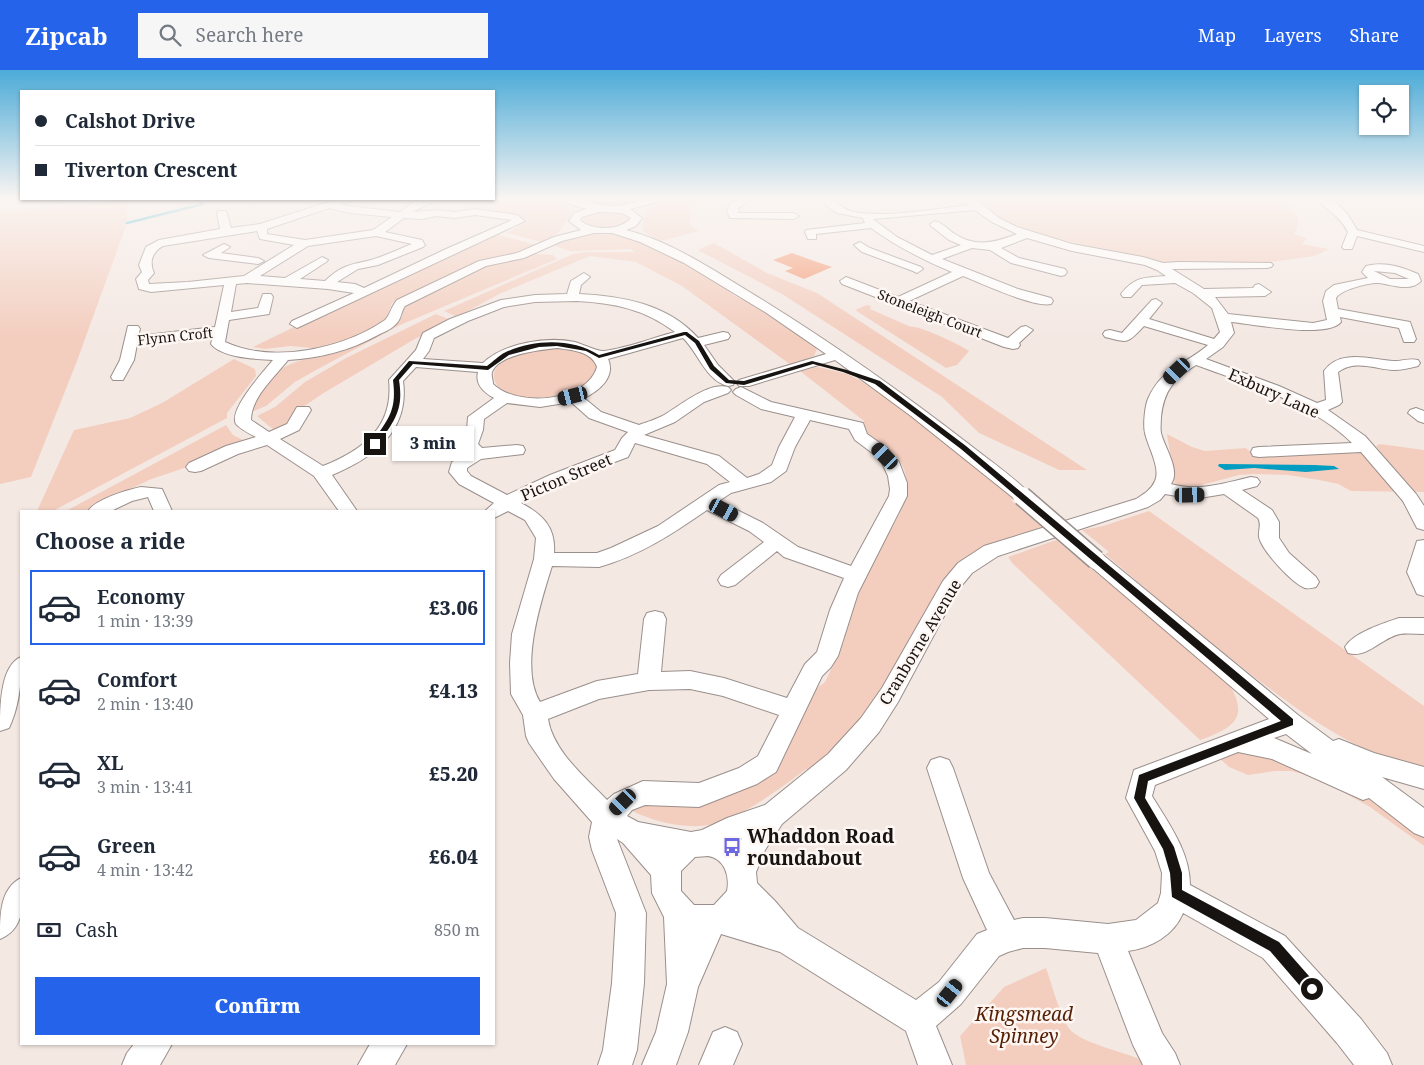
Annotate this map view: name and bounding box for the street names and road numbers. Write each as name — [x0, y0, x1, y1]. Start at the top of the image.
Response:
street label: Stoneleigh Court — [875, 284, 985, 342]
street label: Flynn Croft — [136, 323, 214, 349]
street label: Exbury Lane — [1225, 363, 1323, 423]
street label: Picton Street — [517, 448, 615, 506]
street label: Cranborne Avenue — [874, 575, 966, 709]

